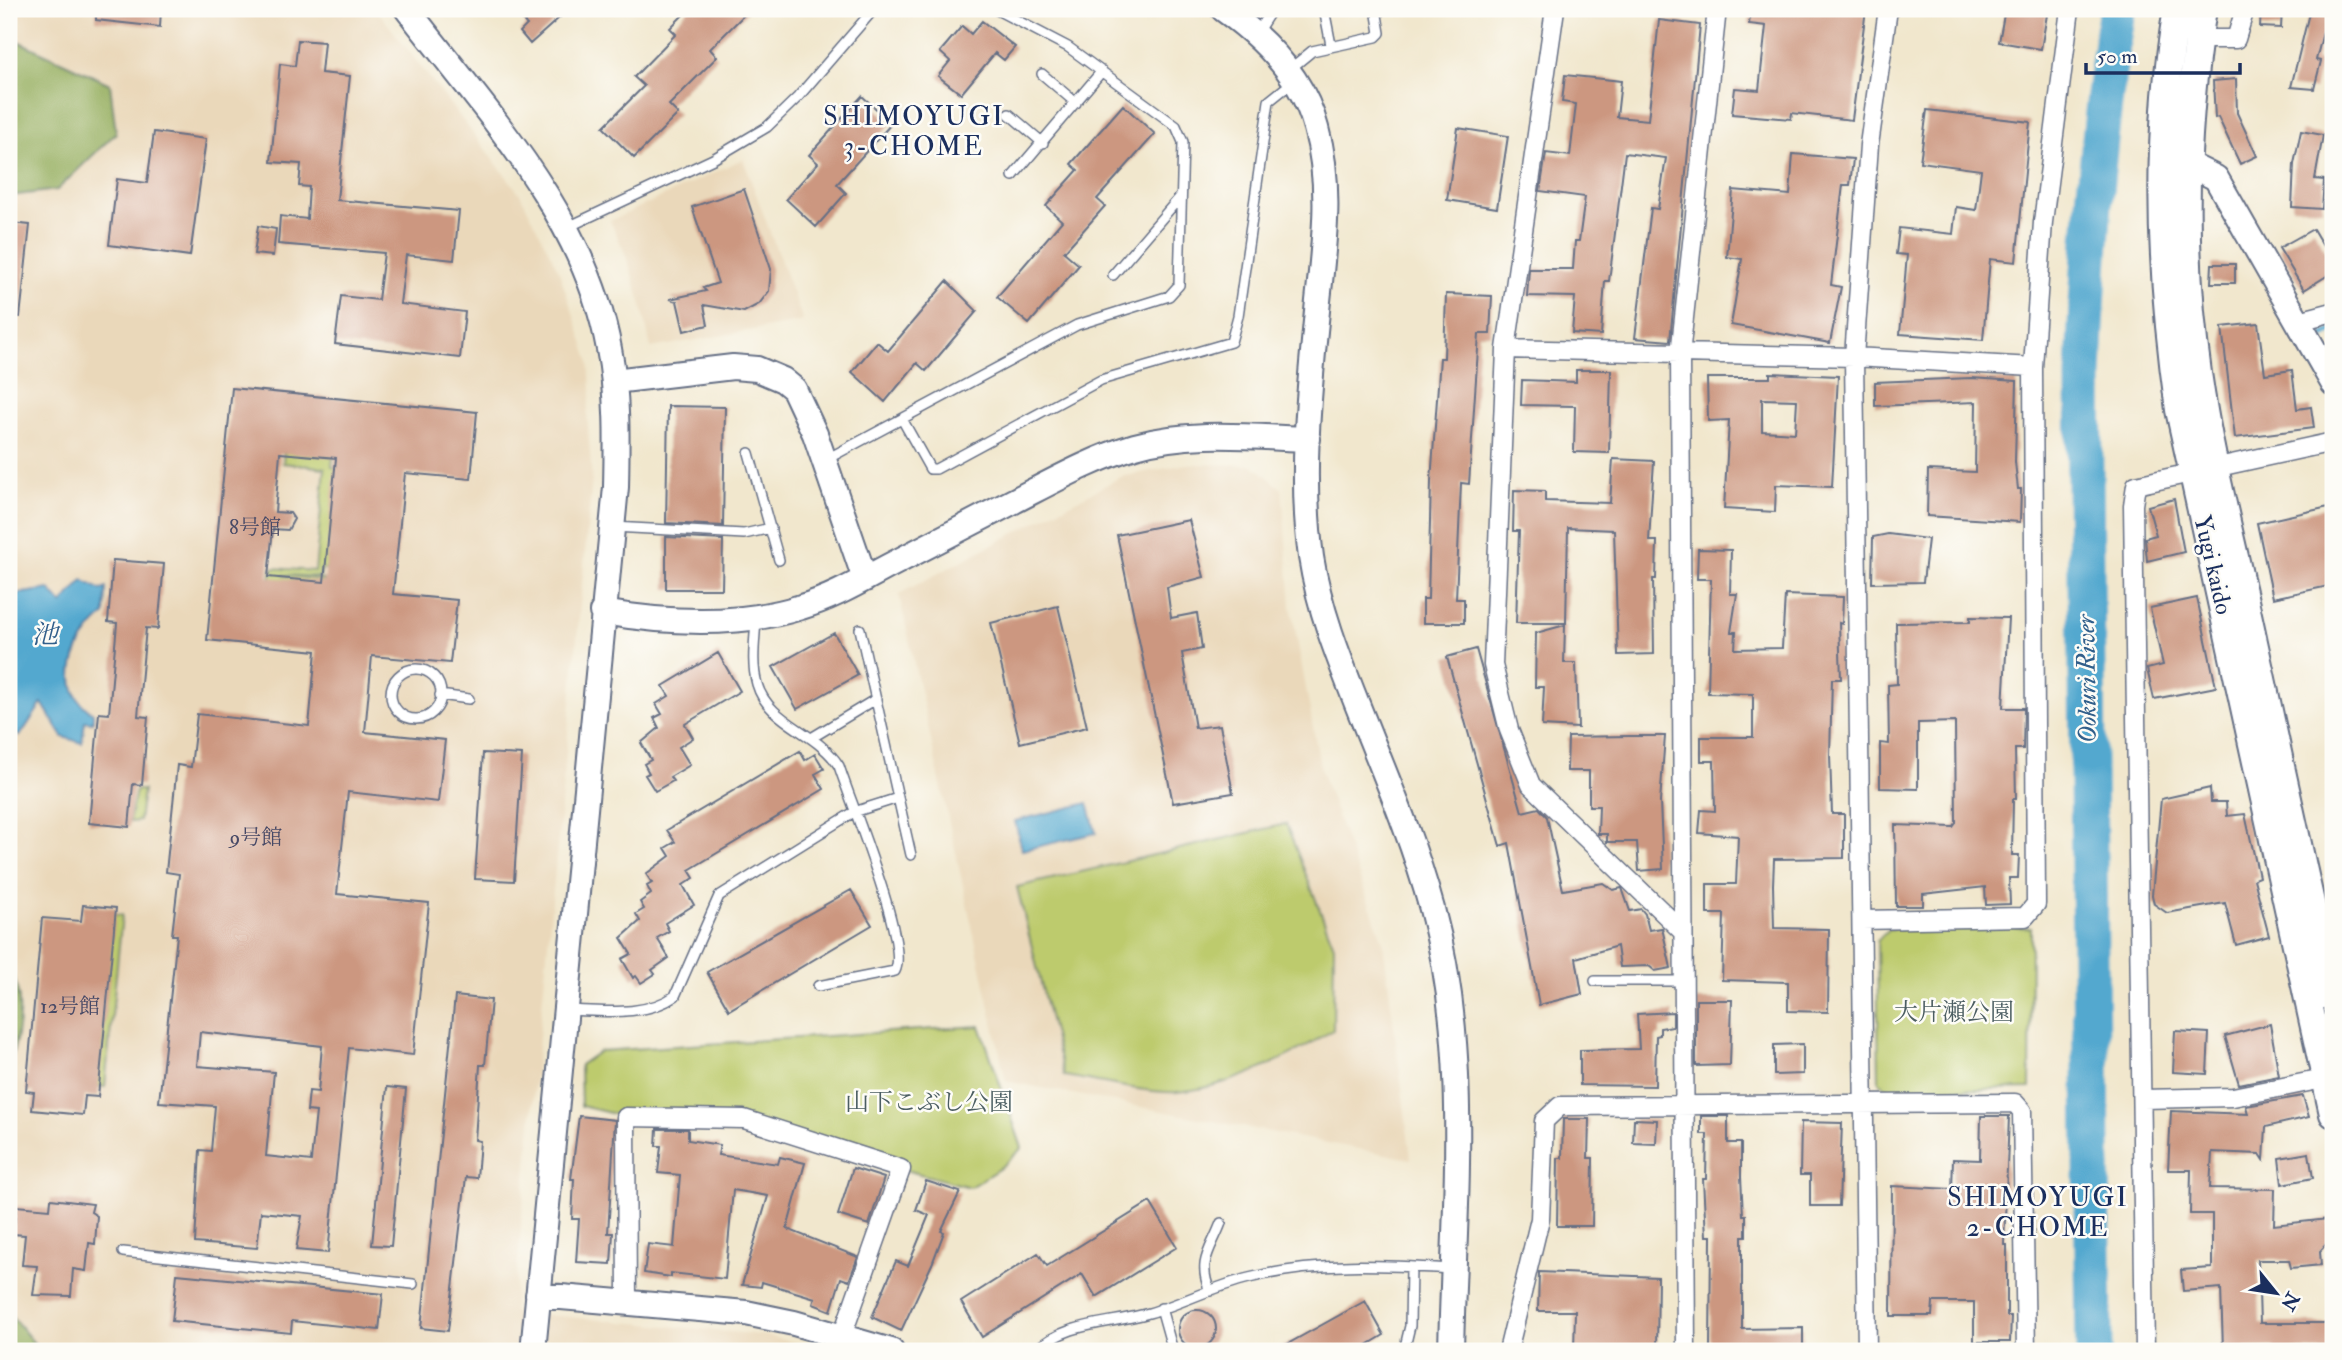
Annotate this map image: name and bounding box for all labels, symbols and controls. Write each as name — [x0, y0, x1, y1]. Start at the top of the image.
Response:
scale bar — [2086, 32, 2240, 76]
text: 50 m — [2097, 43, 2138, 70]
district label: SHIMOYUGI 3-CHOME — [823, 101, 1005, 163]
street label: Yugi kaido — [2187, 512, 2239, 618]
house number: 8号館 — [229, 514, 281, 541]
water label: Ookuri River — [2070, 613, 2104, 744]
water label: 池 — [32, 619, 61, 651]
house number: 9号館 — [228, 824, 282, 851]
house number: 12号館 — [40, 993, 100, 1020]
park label: 大片瀬公園 — [1894, 997, 2014, 1028]
park label: 山下こぶし公園 — [845, 1087, 1013, 1118]
district label: SHIMOYUGI 2-CHOME — [1947, 1182, 2129, 1244]
north arrow — [2240, 1258, 2310, 1328]
text: N — [2275, 1287, 2305, 1315]

